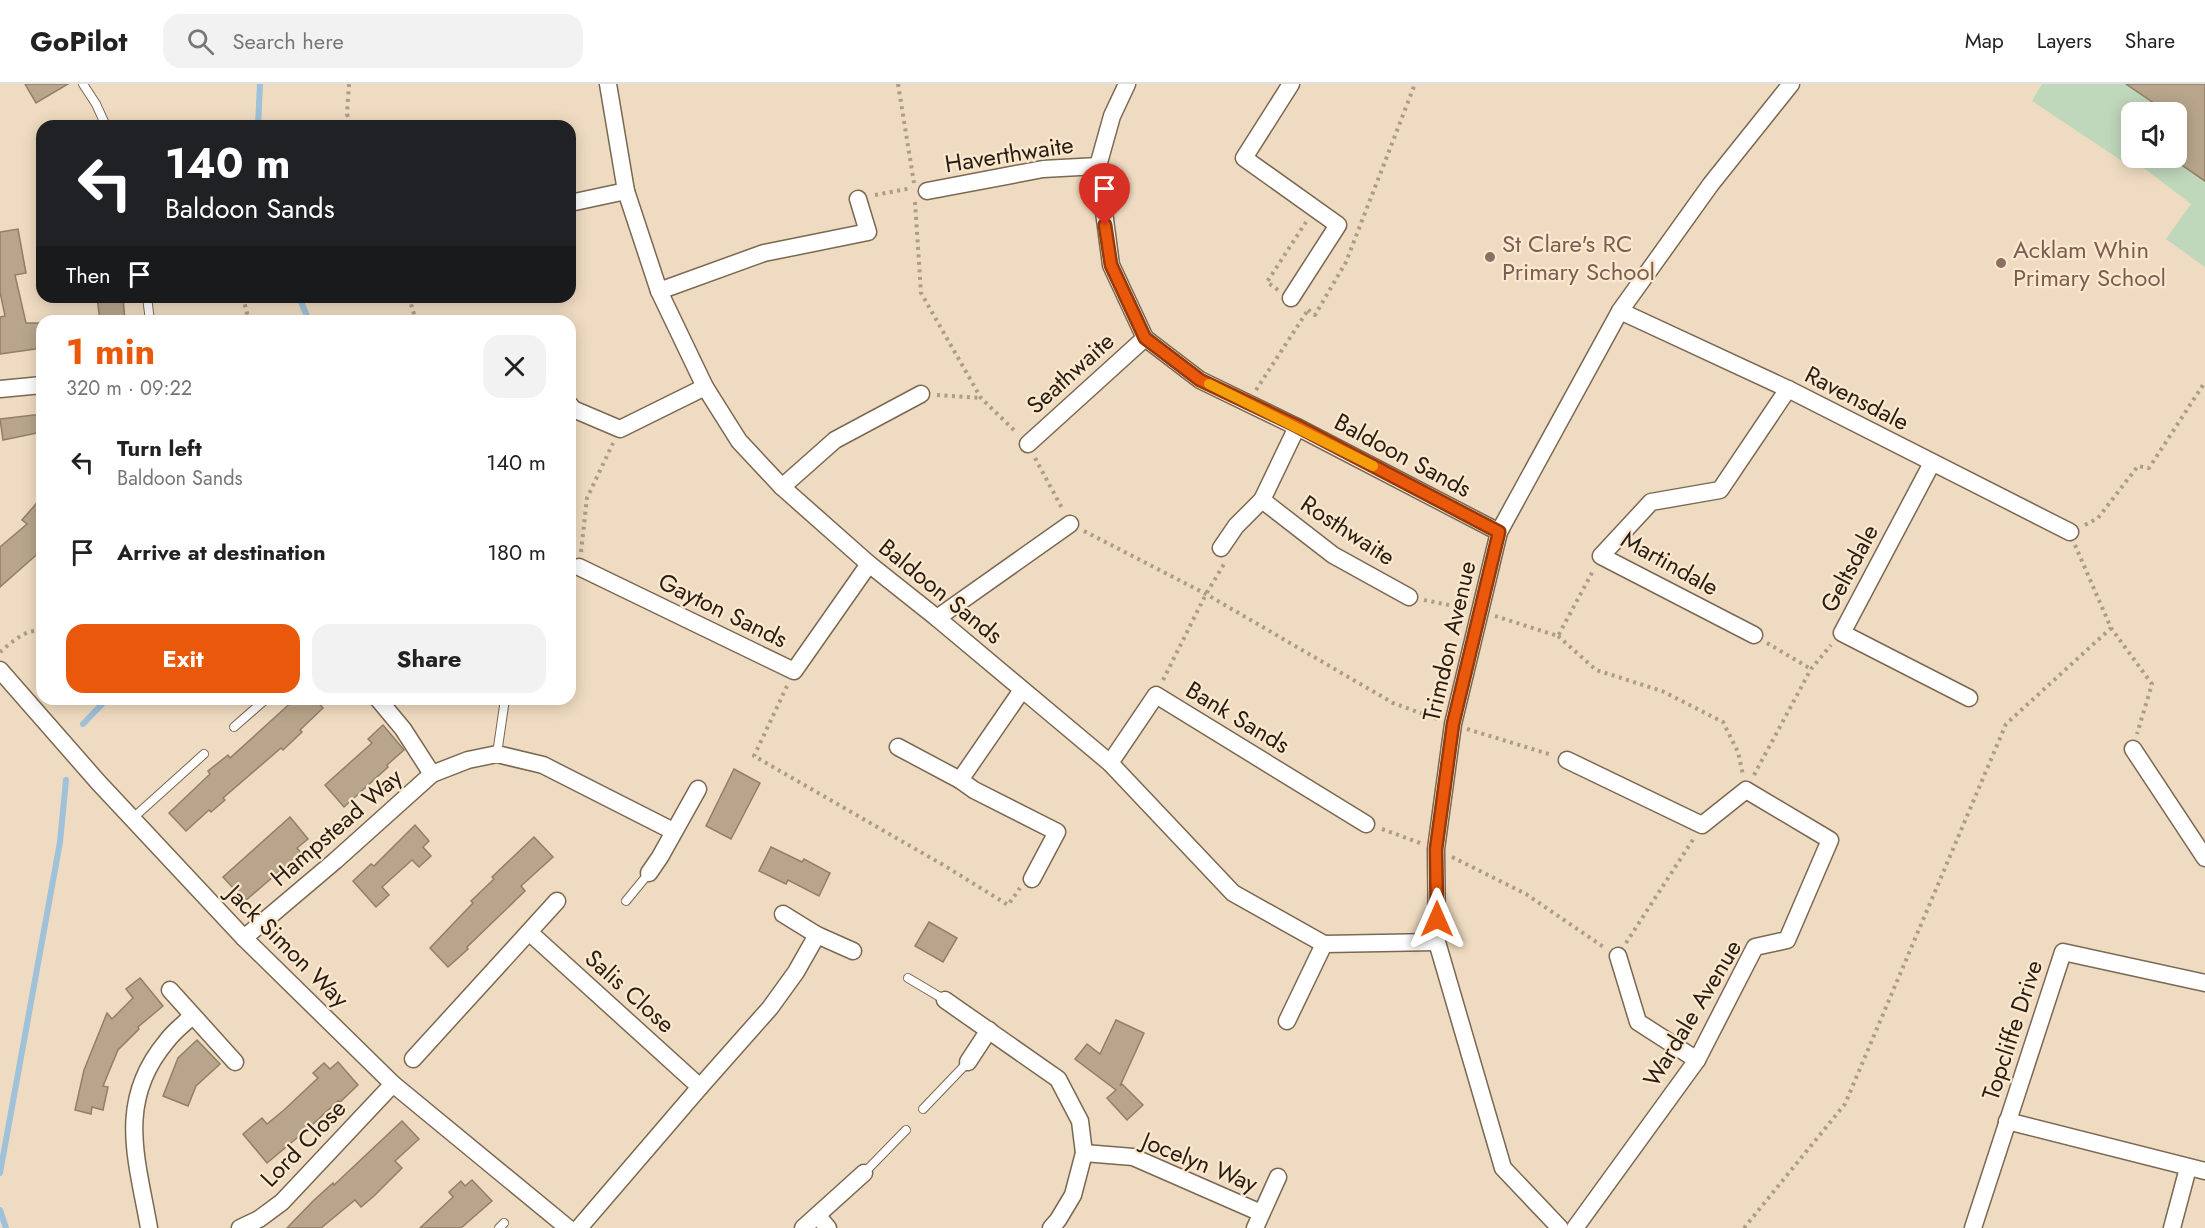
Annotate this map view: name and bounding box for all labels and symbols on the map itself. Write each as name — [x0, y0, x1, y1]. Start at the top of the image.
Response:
street label: Haverthwaite — [942, 127, 1076, 181]
pin — [1079, 163, 1130, 225]
place label: St Clare's RC Primary School — [1502, 226, 1655, 289]
place label: Acklam Whin Primary School — [2013, 232, 2166, 295]
marker: St Clare's RC Primary School — [1483, 250, 1497, 264]
marker: Acklam Whin Primary School — [1994, 256, 2008, 270]
street label: Seathwaite — [1018, 324, 1122, 422]
street label: Ravensdale — [1799, 357, 1915, 439]
street label: Baldoon Sands — [1328, 404, 1478, 506]
street label: Rosthwaite — [1294, 486, 1402, 574]
street label: Geltsdale — [1811, 518, 1887, 618]
street label: Martindale — [1615, 522, 1725, 604]
street label: Baldoon Sands — [871, 530, 1011, 652]
street label: Trimdon Avenue — [1414, 557, 1484, 725]
street label: Gayton Sands — [652, 564, 794, 656]
street label: Bank Sands — [1179, 672, 1297, 762]
street label: Hampstead Way — [262, 759, 410, 894]
street label: Jack Simon Way — [217, 875, 358, 1016]
position arrow — [1405, 887, 1469, 951]
street label: Wardale Avenue — [1634, 933, 1750, 1093]
street label: Salis Close — [577, 941, 683, 1041]
street label: Topcliffe Drive — [1973, 955, 2051, 1105]
street label: Lord Close — [252, 1091, 354, 1195]
street label: Jocelyn Way — [1134, 1122, 1263, 1201]

